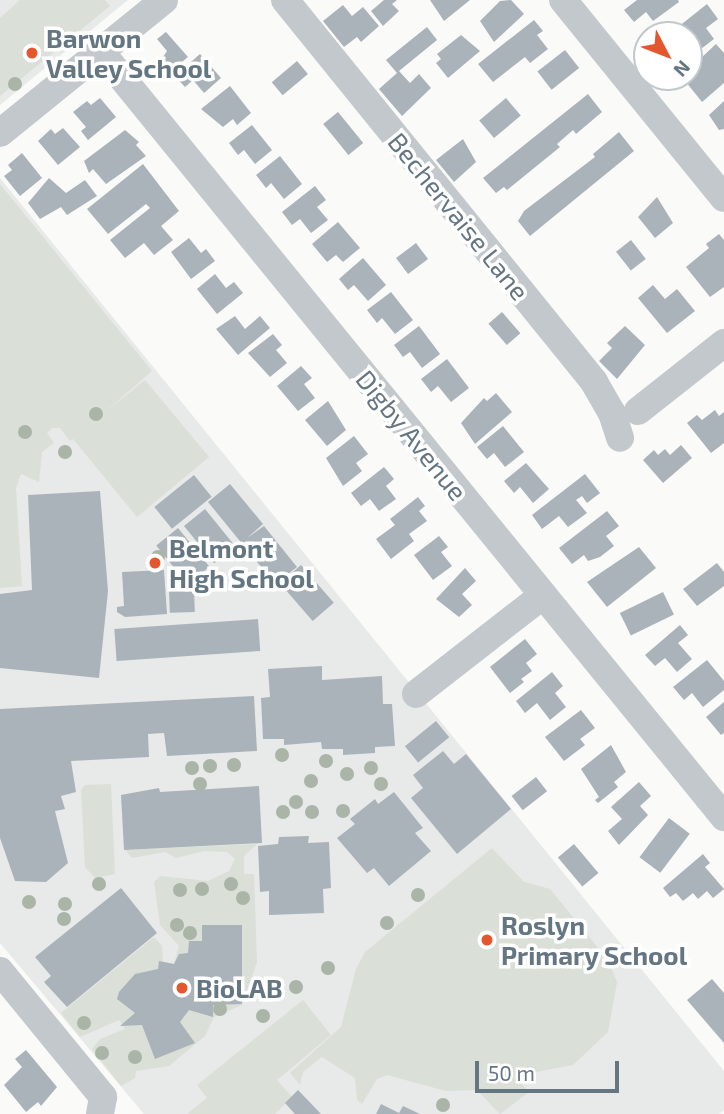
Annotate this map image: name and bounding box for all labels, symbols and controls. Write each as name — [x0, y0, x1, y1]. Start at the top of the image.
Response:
north arrow — [633, 21, 703, 91]
place label: Barwon Valley School — [46, 22, 212, 84]
marker: Barwon Valley School — [24, 45, 40, 61]
text: N — [669, 56, 696, 82]
street label: Bechervaise Lane — [382, 126, 536, 306]
street label: Digby Avenue — [350, 363, 474, 507]
place label: Belmont High School — [169, 532, 314, 594]
marker: Belmont High School — [147, 555, 163, 571]
place label: Roslyn Primary School — [501, 909, 688, 970]
marker: Roslyn Primary School — [479, 932, 495, 948]
place label: BioLAB — [196, 972, 283, 1004]
marker: BioLAB — [174, 980, 190, 996]
scale bar — [479, 1048, 622, 1092]
text: 50 m — [488, 1060, 535, 1085]

